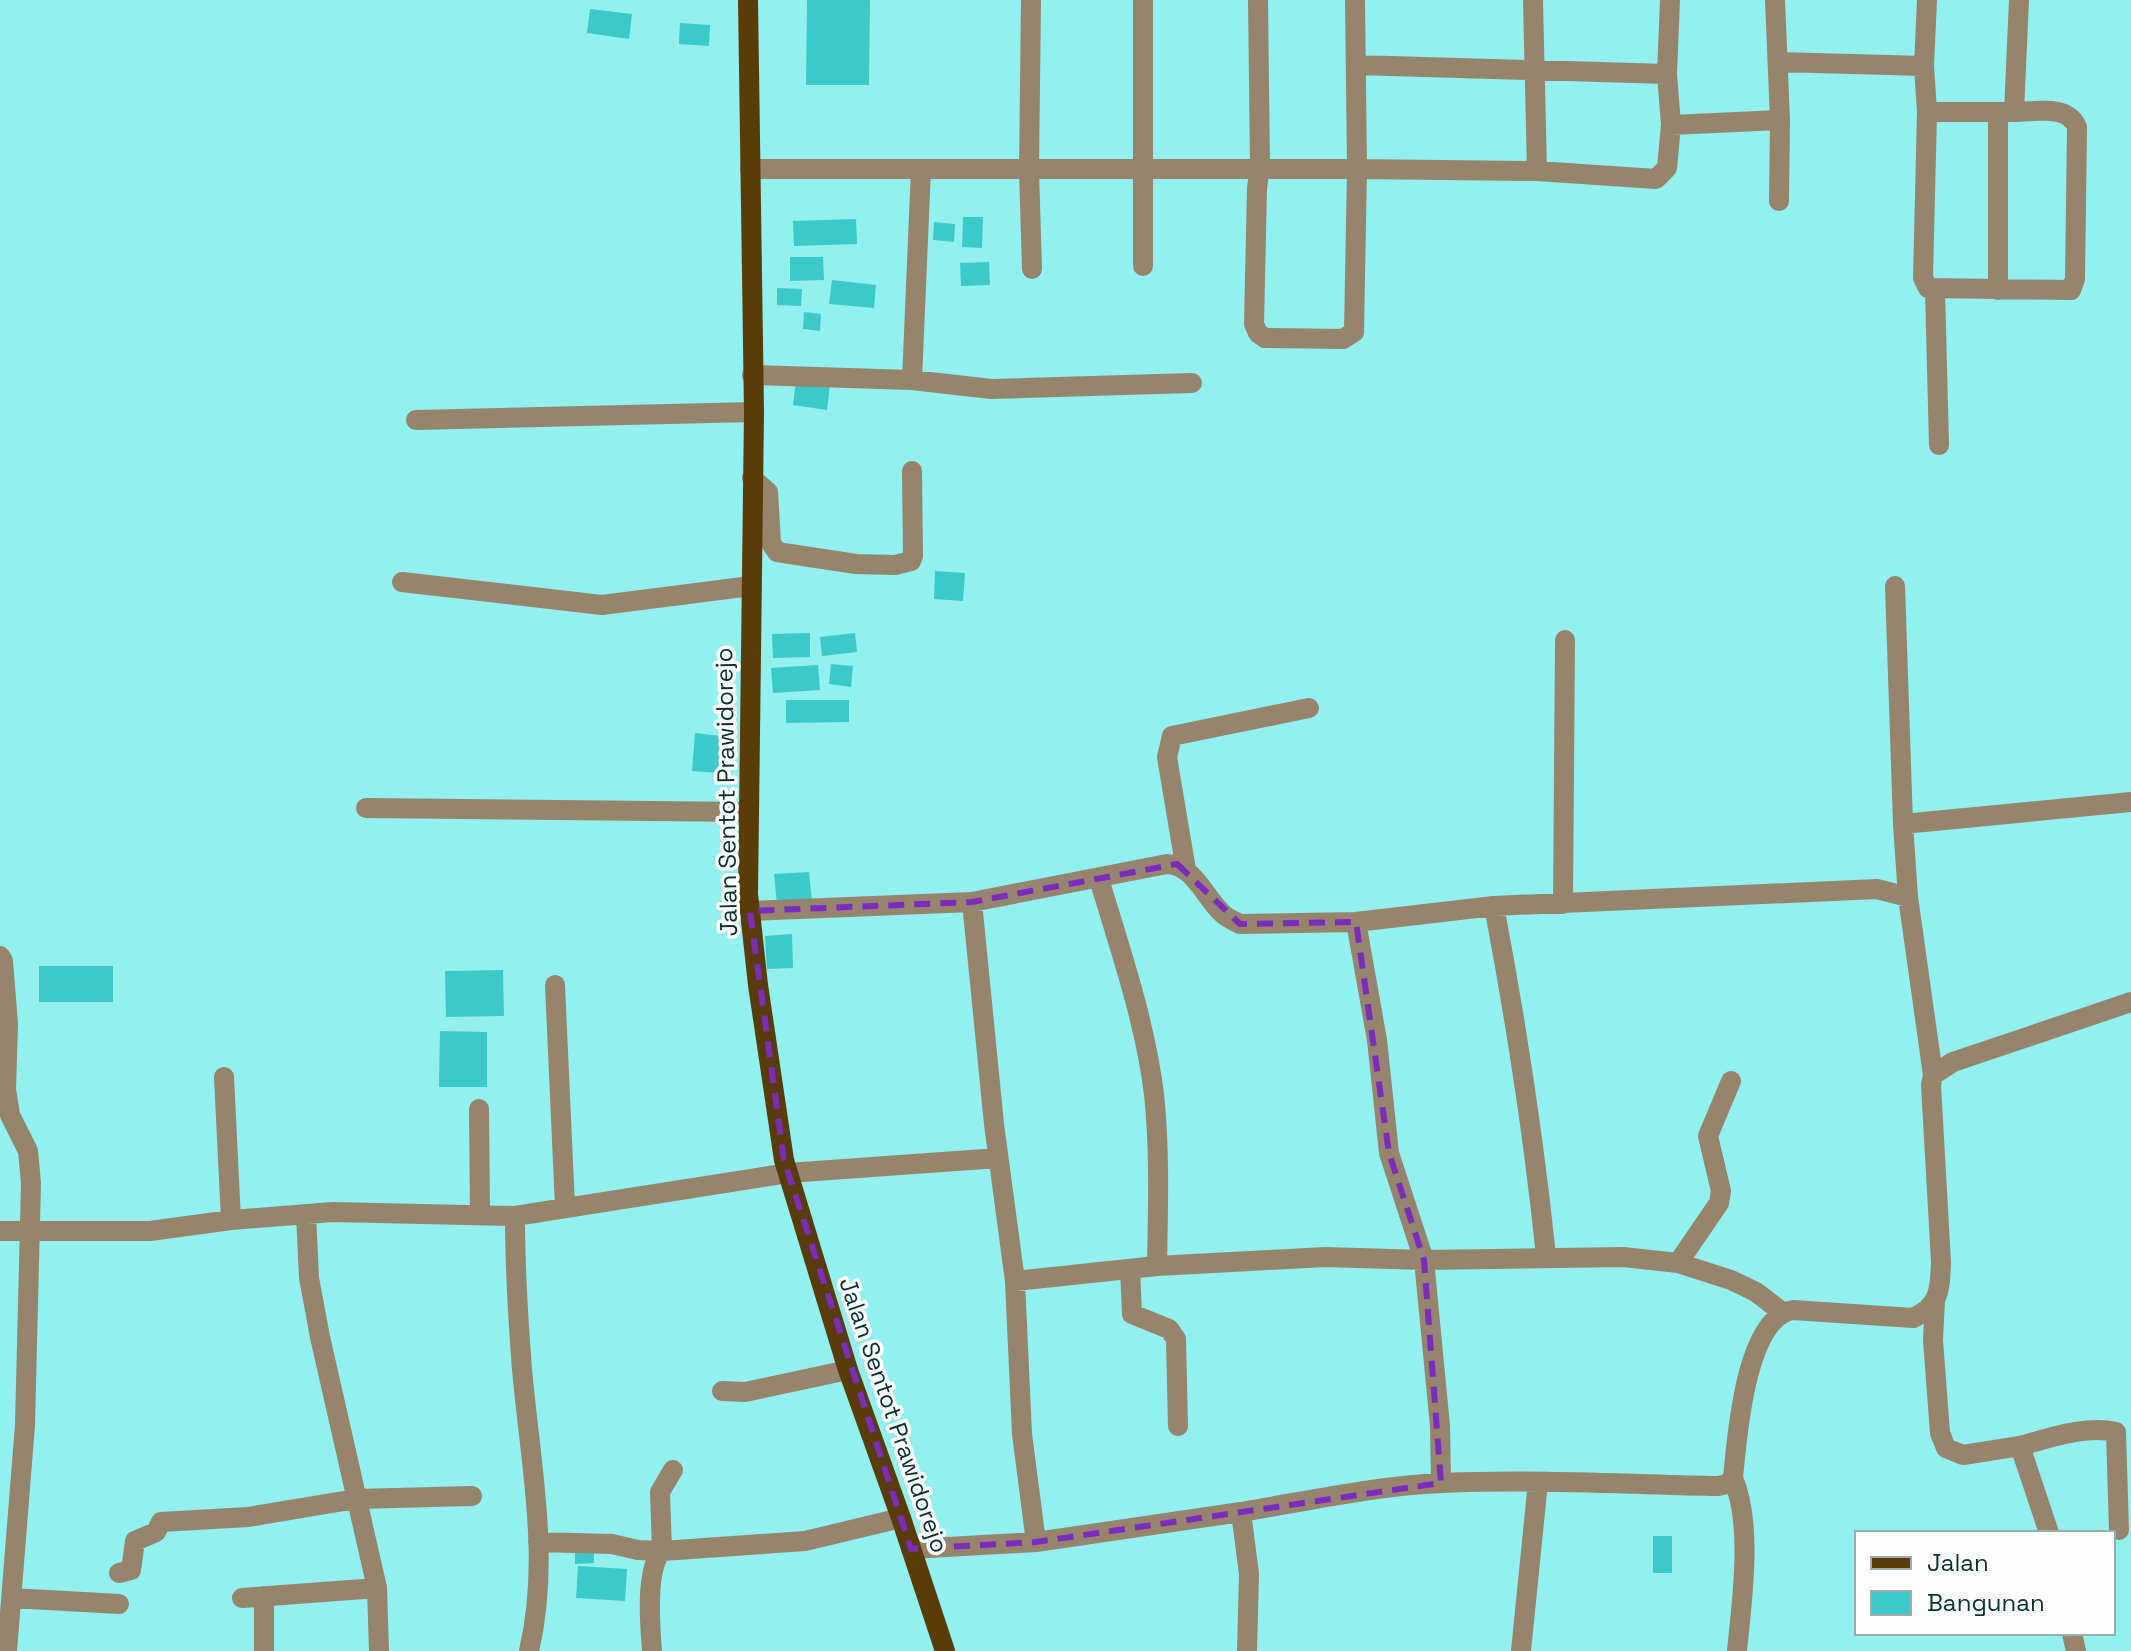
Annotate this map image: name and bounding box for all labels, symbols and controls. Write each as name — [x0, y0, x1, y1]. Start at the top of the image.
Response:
street label: Jalan Sentot Prawidorejo — [708, 647, 744, 937]
street label: Jalan Sentot Prawidorejo — [832, 1273, 956, 1557]
legend — [1855, 1531, 2115, 1635]
text: Jalan — [1927, 1547, 1989, 1578]
text: Bangunan — [1927, 1587, 2045, 1618]

